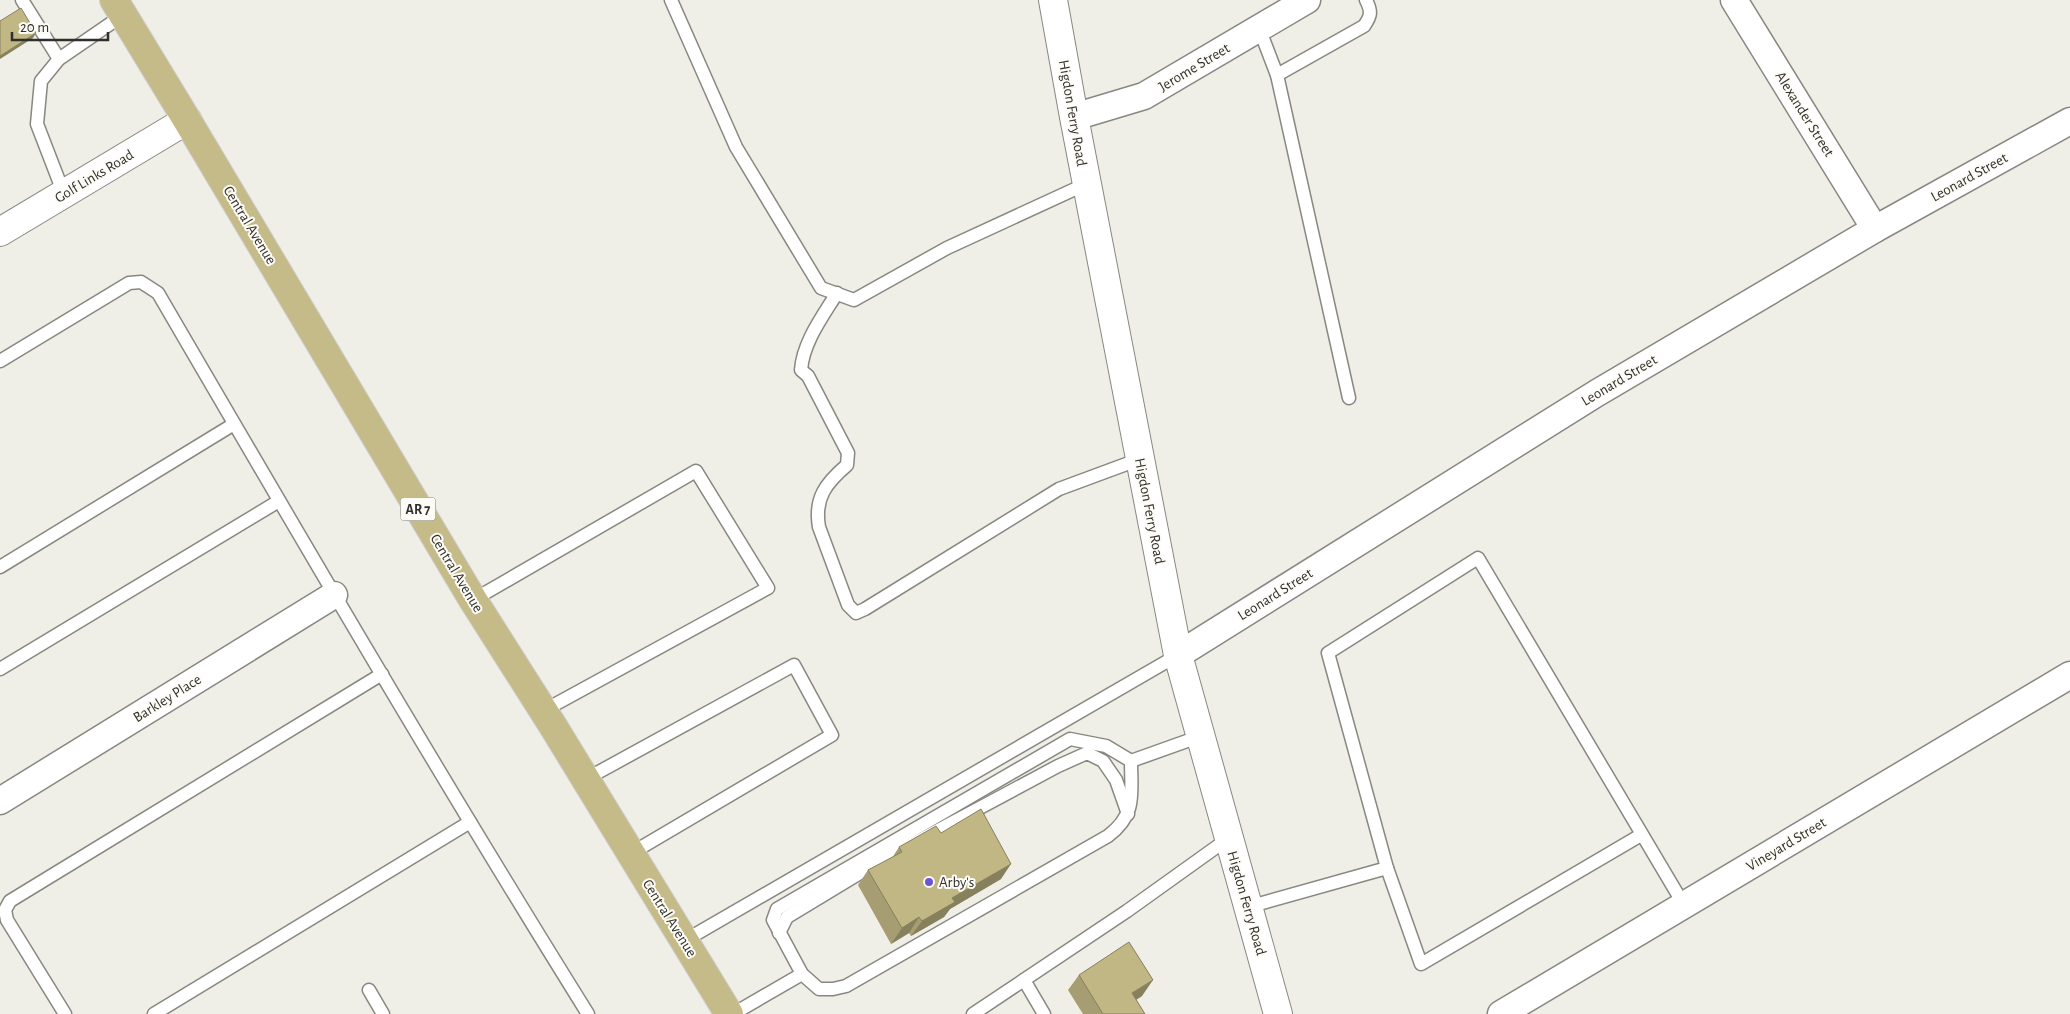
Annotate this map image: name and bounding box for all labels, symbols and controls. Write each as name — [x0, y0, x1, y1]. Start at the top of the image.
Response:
scale bar — [12, 10, 109, 42]
text: 20 m — [20, 20, 49, 35]
street label: Jerome Street — [1156, 40, 1233, 94]
street label: Higdon Ferry Road — [1056, 59, 1089, 168]
street label: Alexander Street — [1772, 69, 1837, 160]
street label: Golf Links Road — [52, 147, 137, 206]
street label: Leonard Street — [1928, 150, 2010, 205]
street label: Central Avenue — [220, 183, 279, 267]
street label: Leonard Street — [1579, 352, 1660, 409]
street label: Higdon Ferry Road — [1132, 457, 1167, 566]
road number: AR 7 — [400, 498, 436, 520]
street label: Central Avenue — [427, 531, 486, 615]
street label: Leonard Street — [1235, 565, 1315, 623]
street label: Barkley Place — [131, 672, 204, 725]
street label: Vineyard Street — [1744, 815, 1829, 874]
street label: Higdon Ferry Road — [1224, 849, 1269, 957]
place label: Arby's — [939, 875, 974, 890]
marker: Arby's — [923, 876, 935, 888]
street label: Central Avenue — [640, 877, 699, 960]

